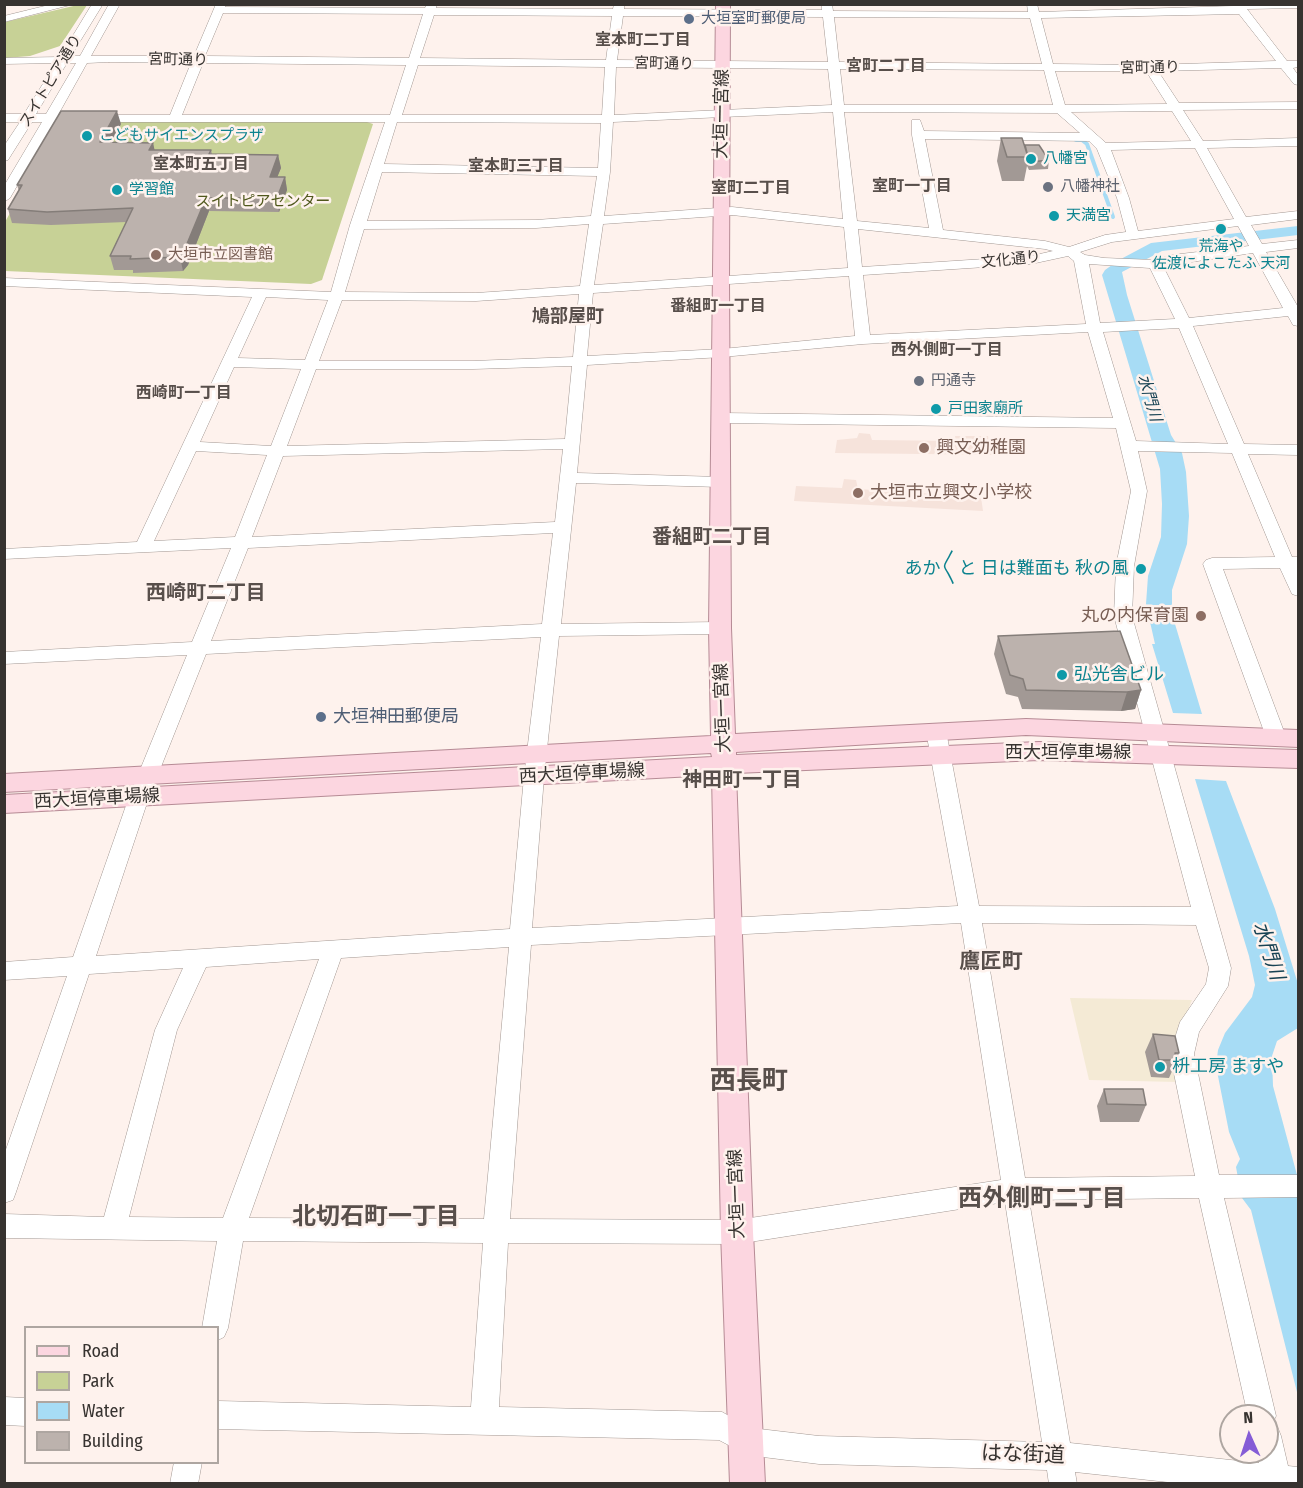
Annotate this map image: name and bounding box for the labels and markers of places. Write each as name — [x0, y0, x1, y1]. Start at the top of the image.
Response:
place label: 大垣室町郵便局 — [701, 10, 806, 28]
marker: 大垣室町郵便局 — [682, 12, 696, 26]
place label: こどもサイエンスプラザ — [99, 127, 264, 145]
marker: こどもサイエンスプラザ — [80, 129, 94, 143]
place label: 八幡宮 — [1043, 150, 1088, 168]
marker: 八幡宮 — [1024, 152, 1038, 166]
place label: 八幡神社 — [1060, 178, 1120, 196]
marker: 八幡神社 — [1041, 180, 1055, 194]
place label: 学習館 — [129, 181, 174, 199]
marker: 学習館 — [110, 183, 124, 197]
place label: 天満宮 — [1066, 207, 1111, 225]
marker: 天満宮 — [1047, 209, 1061, 223]
marker: 荒海や 佐渡によこたふ 天河 — [1214, 222, 1228, 236]
place label: 荒海や 佐渡によこたふ 天河 — [1152, 238, 1290, 273]
place label: 大垣市立図書館 — [168, 246, 273, 264]
marker: 大垣市立図書館 — [149, 248, 163, 262]
place label: 円通寺 — [931, 372, 976, 390]
marker: 円通寺 — [912, 374, 926, 388]
place label: 戸田家廟所 — [948, 400, 1023, 418]
marker: 戸田家廟所 — [929, 402, 943, 416]
place label: 興文幼稚園 — [936, 437, 1026, 459]
marker: 興文幼稚園 — [917, 441, 931, 455]
place label: 大垣市立興文小学校 — [870, 482, 1032, 504]
marker: 大垣市立興文小学校 — [851, 486, 865, 500]
place label: あか〱と 日は難面も 秋の風 — [905, 558, 1129, 580]
marker: あか〱と 日は難面も 秋の風 — [1134, 562, 1148, 576]
place label: 丸の内保育園 — [1081, 605, 1189, 627]
marker: 丸の内保育園 — [1194, 609, 1208, 623]
place label: 弘光舎ビル — [1074, 664, 1164, 686]
marker: 弘光舎ビル — [1055, 668, 1069, 682]
place label: 大垣神田郵便局 — [333, 706, 459, 728]
marker: 大垣神田郵便局 — [314, 710, 328, 724]
place label: 枡工房 ますや — [1172, 1056, 1284, 1078]
marker: 枡工房 ますや — [1153, 1060, 1167, 1074]

